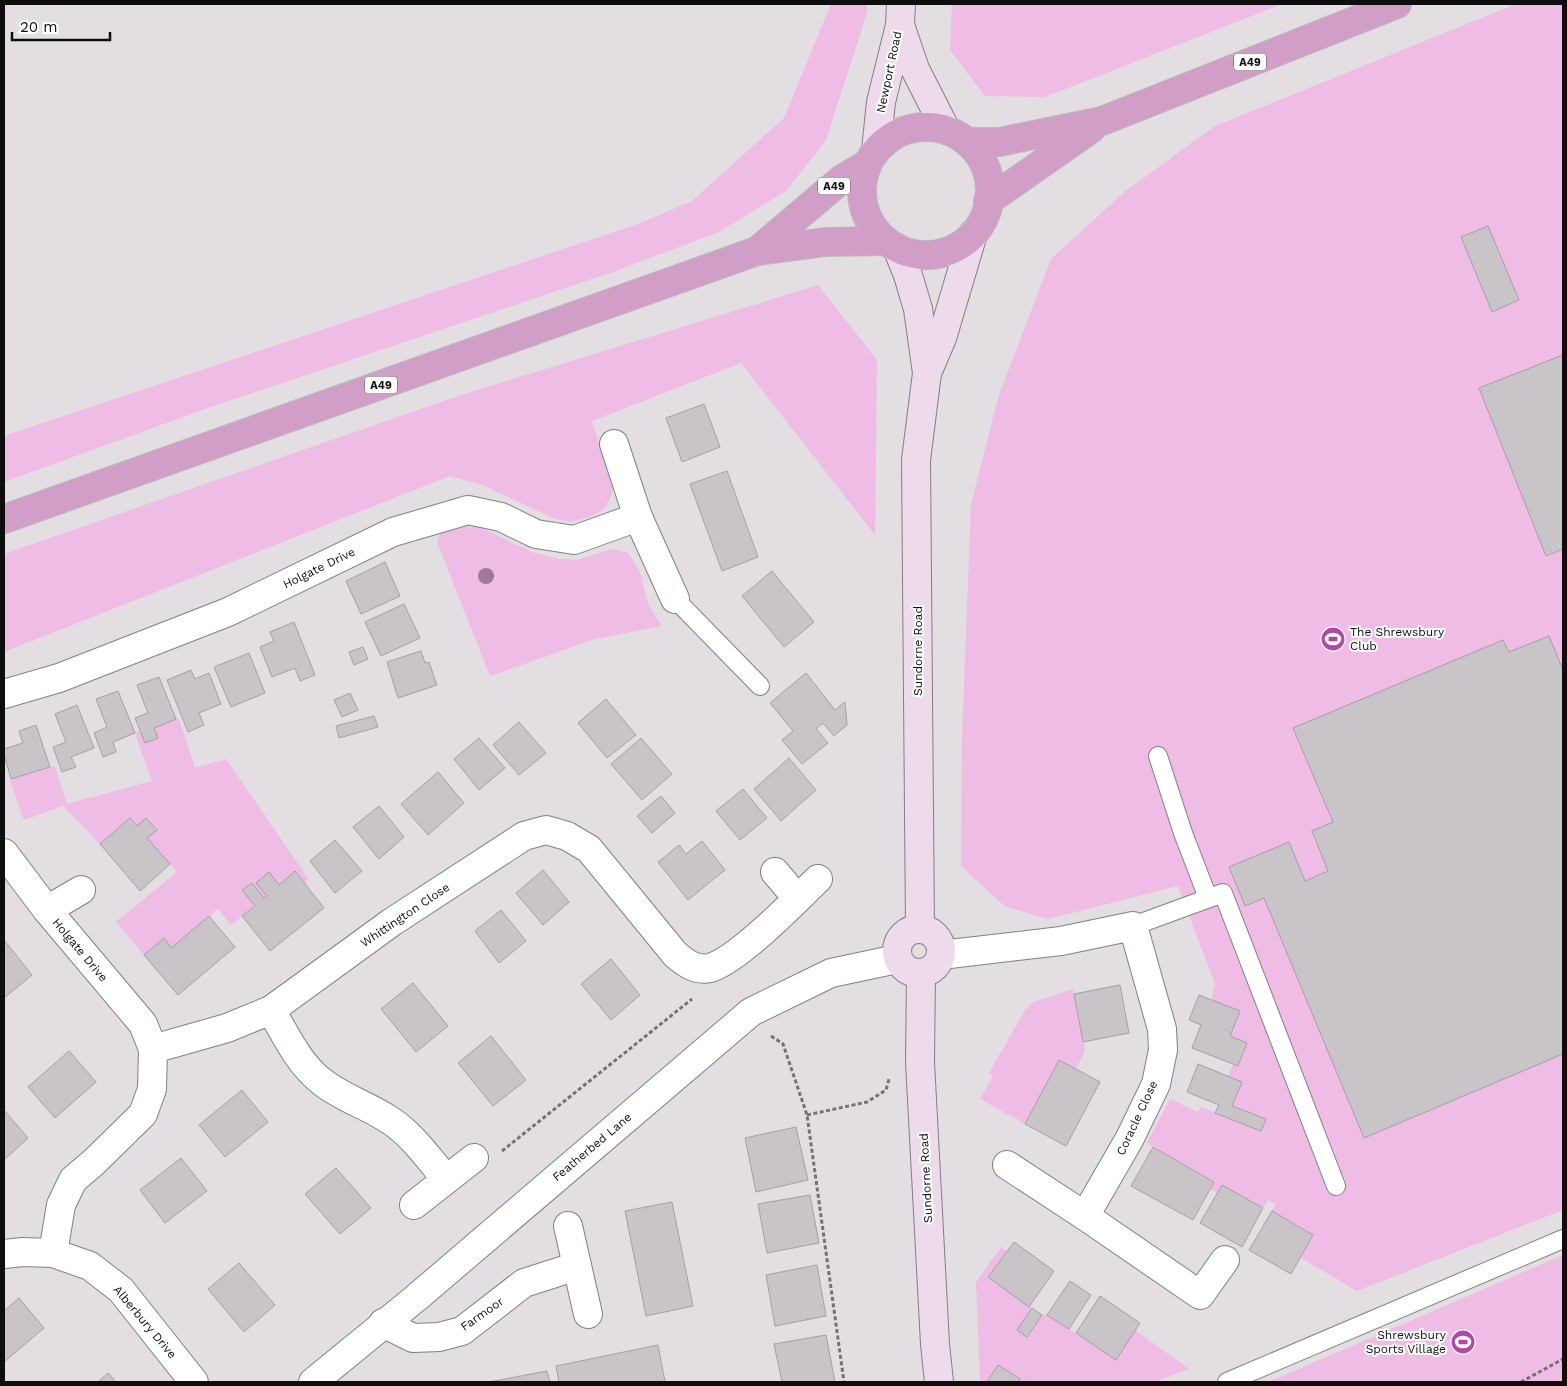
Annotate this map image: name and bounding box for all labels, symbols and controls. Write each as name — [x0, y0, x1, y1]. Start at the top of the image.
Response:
scale bar — [12, 10, 110, 42]
text: 20 m — [20, 18, 58, 36]
street label: Newport Road — [874, 30, 904, 114]
road number: A49 — [1234, 54, 1266, 70]
road number: A49 — [818, 178, 850, 195]
road number: A49 — [365, 376, 397, 394]
street label: Holgate Drive — [281, 544, 357, 591]
street label: Sundorne Road — [911, 606, 925, 696]
place label: The Shrewsbury Club — [1350, 625, 1445, 653]
sports icon: The Shrewsbury Club — [1320, 626, 1346, 652]
street label: Whittington Close — [358, 880, 452, 950]
street label: Holgate Drive — [49, 915, 111, 985]
street label: Coracle Close — [1114, 1078, 1160, 1158]
street label: Featherbed Lane — [550, 1110, 634, 1184]
street label: Sundorne Road — [917, 1133, 935, 1223]
street label: Alberbury Drive — [111, 1283, 180, 1361]
street label: Farmoor — [458, 1294, 506, 1334]
place label: Shrewsbury Sports Village — [1366, 1328, 1447, 1356]
sports icon: Shrewsbury Sports Village — [1450, 1329, 1476, 1355]

